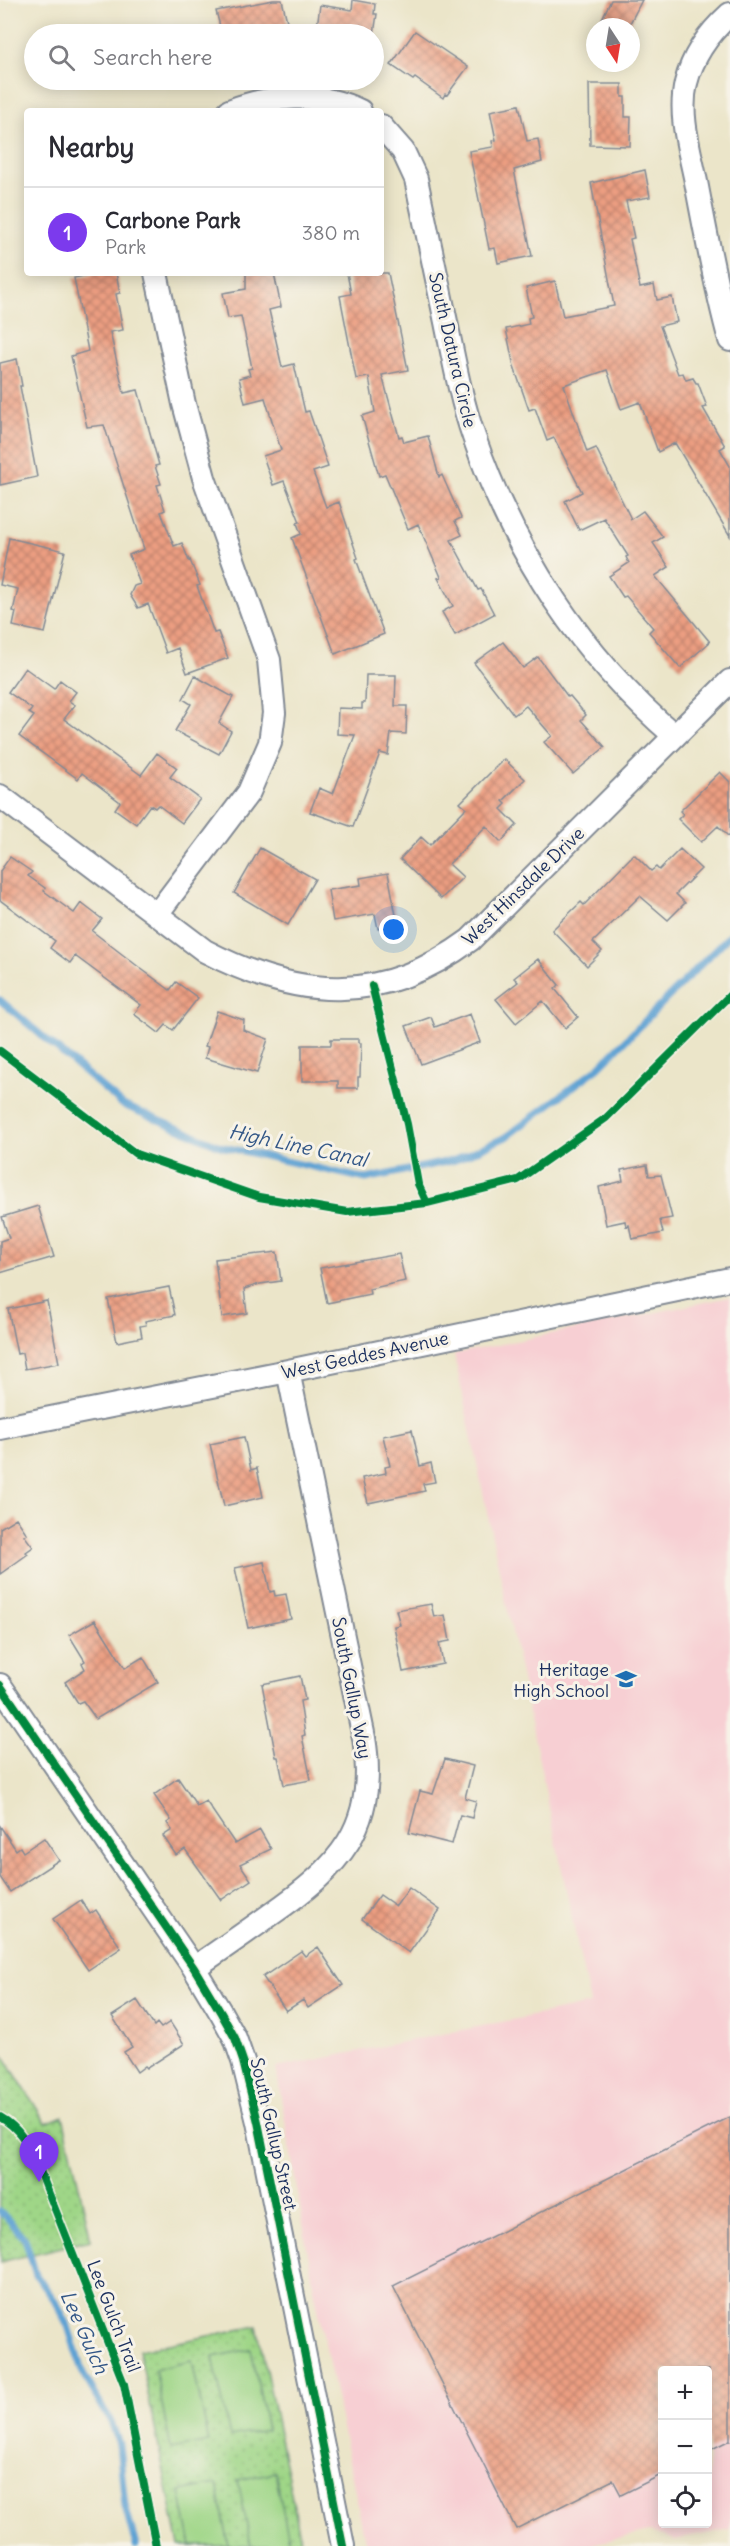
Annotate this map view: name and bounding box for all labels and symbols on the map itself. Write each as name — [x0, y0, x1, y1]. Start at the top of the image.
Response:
north arrow — [586, 18, 640, 72]
street label: South Datura Circle — [424, 270, 482, 430]
street label: West Hinsdale Drive — [457, 822, 589, 950]
your location — [379, 915, 408, 944]
water label: High Line Canal — [227, 1118, 372, 1172]
street label: West Geddes Avenue — [279, 1326, 451, 1384]
street label: South Gallup Way — [327, 1615, 377, 1761]
place label: Heritage High School — [514, 1658, 609, 1702]
school or university icon: Heritage High School — [614, 1667, 638, 1691]
street label: South Gallup Street — [245, 2056, 303, 2212]
pin: 1 — [20, 2132, 58, 2182]
street label: Lee Gulch Trail — [83, 2257, 145, 2375]
water label: Lee Gulch — [56, 2287, 114, 2377]

